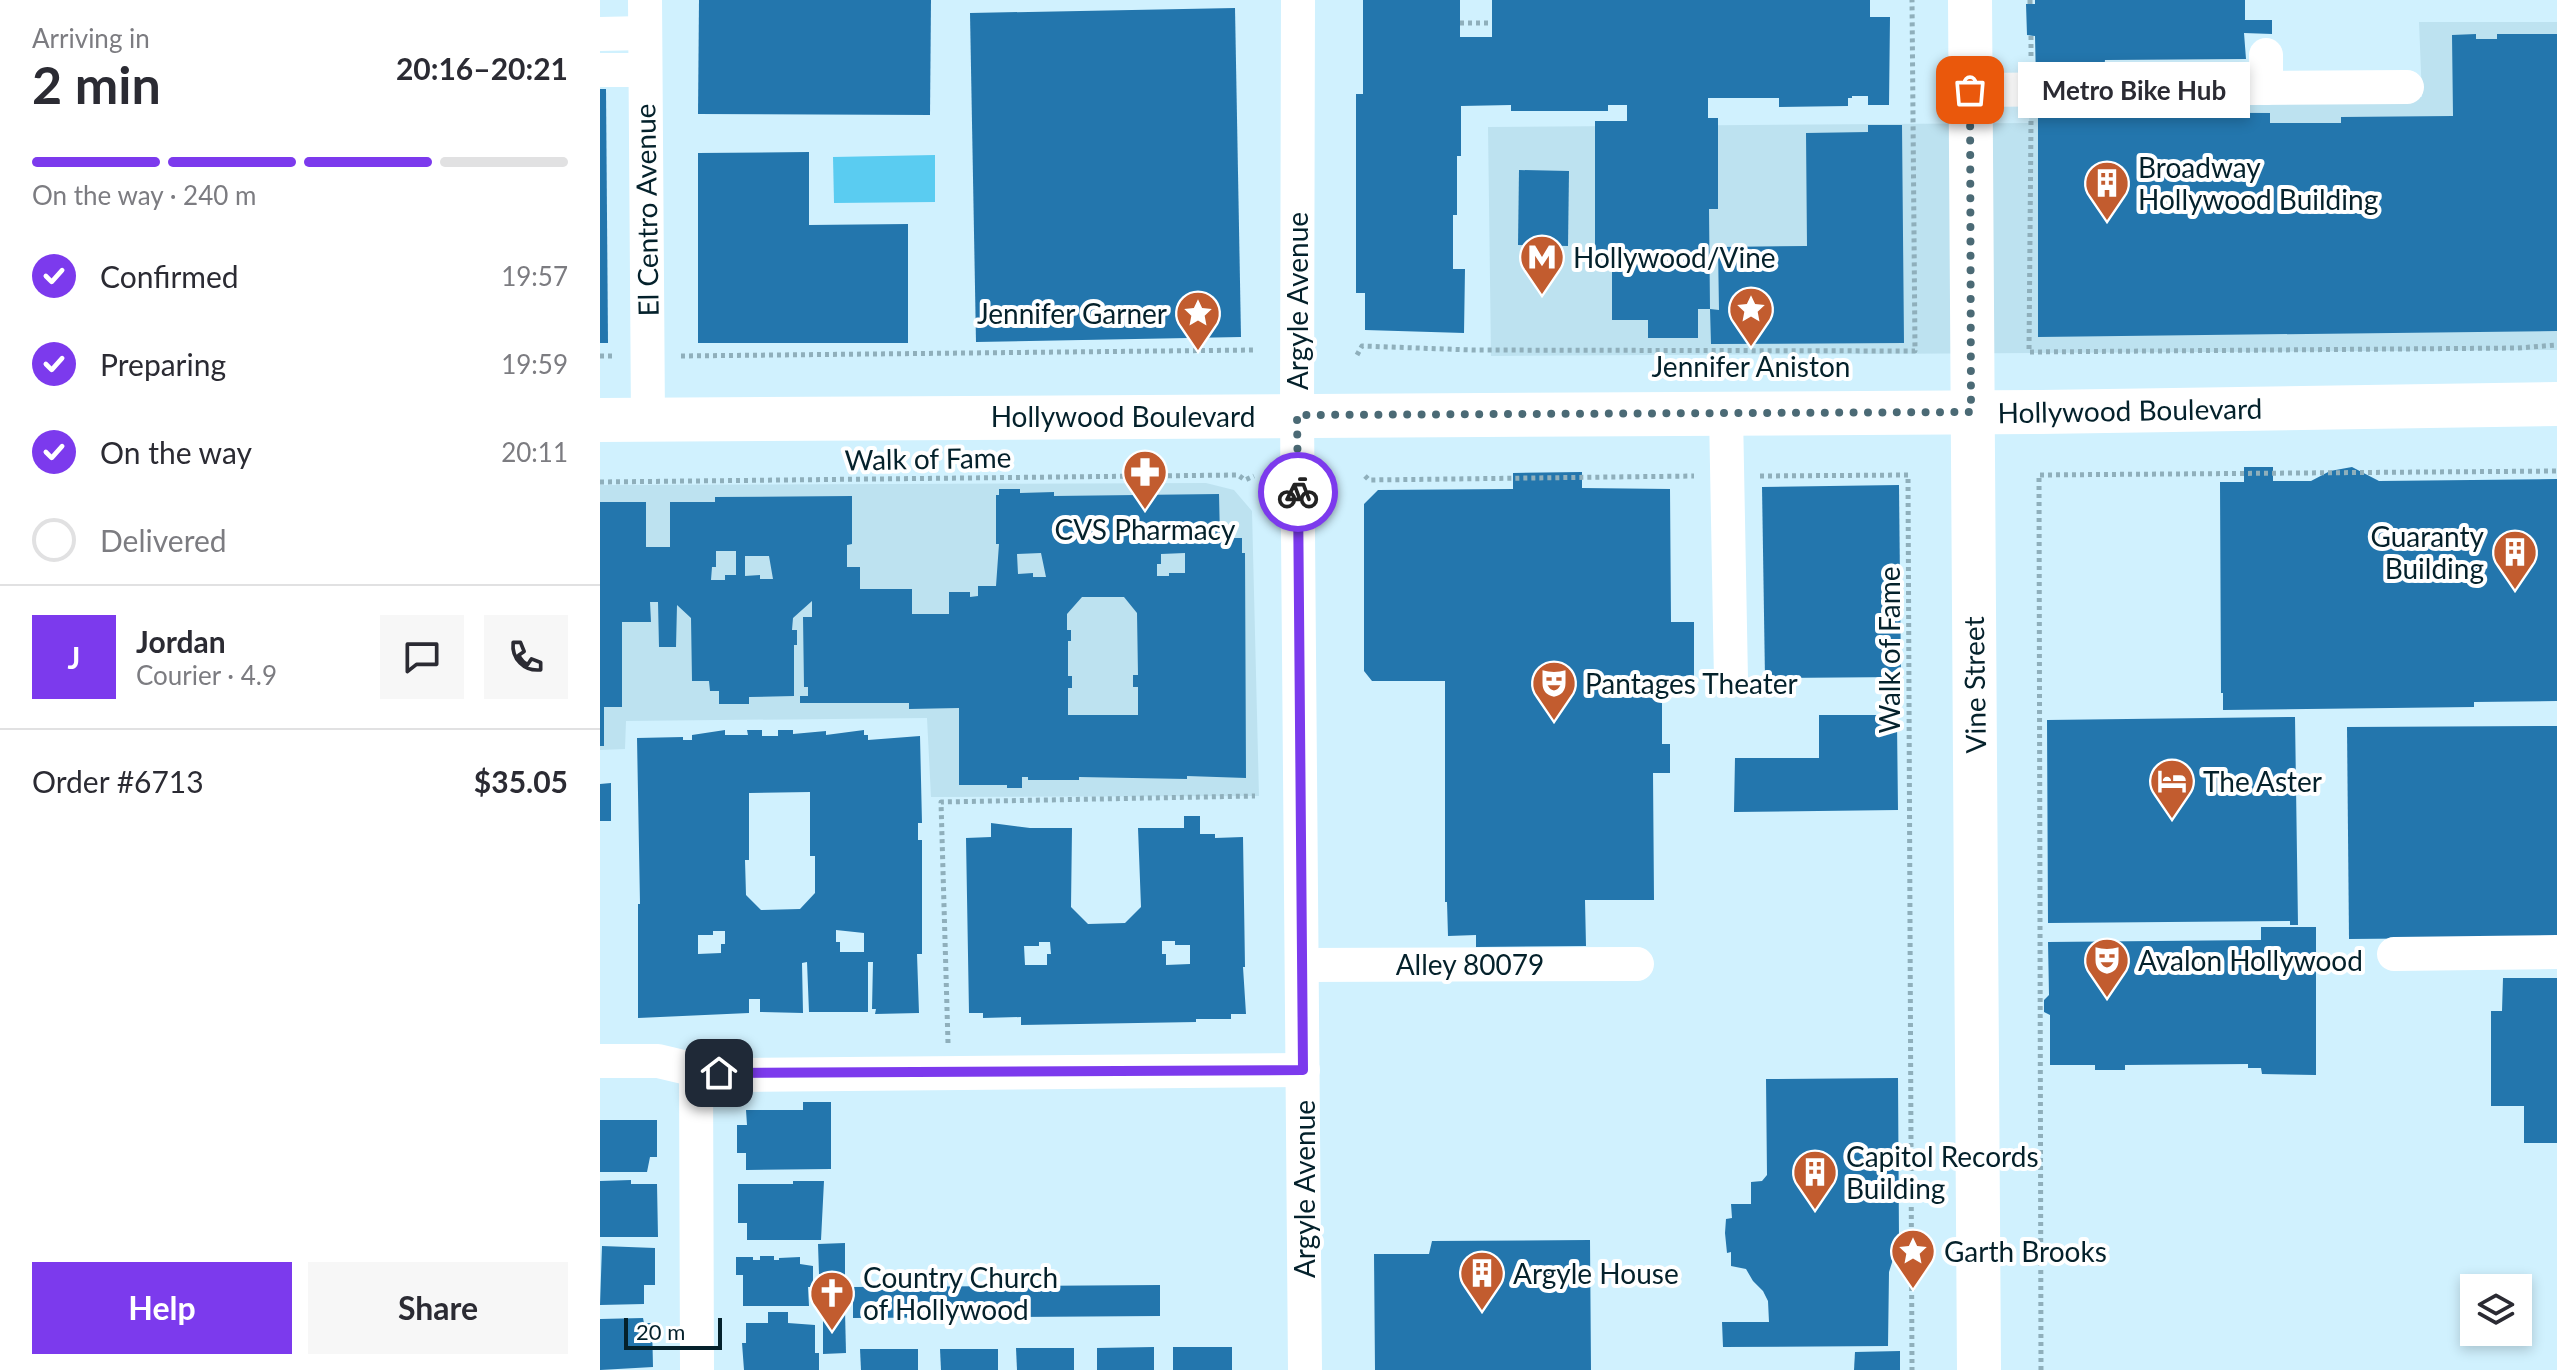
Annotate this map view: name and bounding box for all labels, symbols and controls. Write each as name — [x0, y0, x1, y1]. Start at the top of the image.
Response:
text: Arriving in — [32, 22, 150, 54]
text: 20:16–20:21 — [396, 50, 568, 86]
text: 2 min — [32, 53, 161, 115]
pin — [1936, 56, 2004, 124]
callout: Metro Bike Hub — [2018, 62, 2250, 118]
icon: bag — [1948, 68, 1992, 112]
text: Metro Bike Hub — [2042, 74, 2226, 106]
street label: El Centro Avenue — [627, 103, 665, 317]
place label: Broadway Hollywood Building — [2138, 150, 2378, 216]
building icon: Broadway Hollywood Building — [2083, 159, 2131, 222]
text: On the way · 240 m — [32, 179, 256, 211]
street label: Argyle Avenue — [1280, 212, 1314, 390]
metro station icon: Hollywood/Vine — [1518, 233, 1566, 296]
place label: Hollywood/Vine — [1573, 240, 1776, 274]
icon: check — [32, 254, 76, 298]
text: Confirmed — [100, 258, 239, 294]
text: 19:57 — [501, 260, 568, 292]
place icon: Jennifer Aniston — [1727, 285, 1775, 348]
place icon: Jennifer Garner — [1174, 289, 1222, 352]
place label: Jennifer Garner — [977, 296, 1167, 330]
icon: check — [32, 342, 76, 386]
text: Preparing — [100, 346, 226, 382]
text: 19:59 — [501, 348, 568, 380]
place label: Jennifer Aniston — [1652, 349, 1850, 383]
street label: Hollywood Boulevard — [1997, 391, 2263, 429]
street label: Hollywood Boulevard — [991, 399, 1255, 433]
icon: check — [32, 430, 76, 474]
text: On the way — [100, 434, 252, 470]
text: 20:11 — [501, 436, 568, 468]
street label: Walk of Fame — [844, 440, 1012, 476]
pharmacy icon: CVS Pharmacy — [1121, 448, 1169, 511]
courier — [1258, 452, 1338, 532]
icon: bike — [1276, 470, 1320, 514]
place label: CVS Pharmacy — [1055, 512, 1236, 546]
place label: Guaranty Building — [2370, 519, 2485, 585]
text: Delivered — [100, 522, 227, 558]
building icon: Guaranty Building — [2491, 528, 2539, 591]
street label: Walk of Fame — [1872, 567, 1906, 733]
button: chat — [380, 615, 464, 699]
button: phone — [484, 615, 568, 699]
street label: Vine Street — [1956, 616, 1992, 754]
text: Jordan — [136, 623, 226, 659]
text: J — [68, 639, 80, 675]
text: Courier · 4.9 — [136, 659, 277, 691]
theatre icon: Pantages Theater — [1530, 659, 1578, 722]
place label: Pantages Theater — [1585, 666, 1798, 700]
hotel icon: The Aster — [2148, 757, 2196, 820]
text: Order #6713 — [32, 763, 204, 799]
text: $35.05 — [474, 763, 568, 799]
place label: The Aster — [2203, 764, 2322, 798]
theatre icon: Avalon Hollywood — [2083, 936, 2131, 999]
place label: Avalon Hollywood — [2138, 943, 2363, 977]
street label: Alley 80079 — [1396, 947, 1544, 981]
pin — [685, 1039, 753, 1107]
icon: home — [697, 1051, 741, 1095]
street label: Argyle Avenue — [1287, 1100, 1321, 1278]
place label: Capitol Records Building — [1846, 1139, 2039, 1205]
building icon: Capitol Records Building — [1791, 1148, 1839, 1211]
place icon: Garth Brooks — [1889, 1227, 1937, 1290]
place label: Garth Brooks — [1944, 1234, 2107, 1268]
building icon: Argyle House — [1458, 1249, 1506, 1312]
place label: Argyle House — [1513, 1256, 1679, 1290]
place label: Country Church of Hollywood — [863, 1260, 1058, 1326]
button: Help — [32, 1262, 292, 1354]
button: Share — [308, 1262, 568, 1354]
church icon: Country Church of Hollywood — [808, 1269, 856, 1332]
map controls — [2460, 1274, 2532, 1346]
button: layers — [2460, 1274, 2532, 1346]
scale bar — [624, 1314, 722, 1350]
text: 20 m — [636, 1318, 685, 1345]

